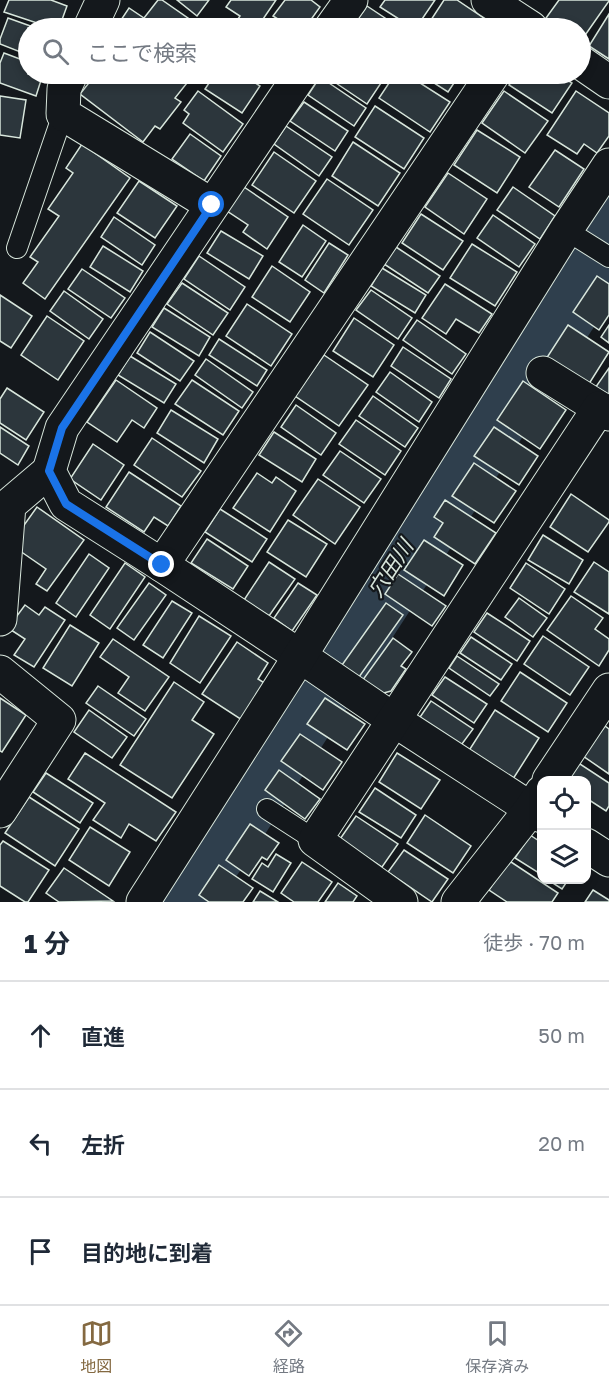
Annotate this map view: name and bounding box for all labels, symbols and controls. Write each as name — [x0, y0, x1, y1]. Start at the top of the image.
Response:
search box — [18, 18, 591, 84]
icon: search — [39, 35, 72, 68]
text: ここで検索 — [87, 39, 197, 66]
route start — [198, 191, 224, 217]
water label: 穴田川 — [362, 533, 419, 601]
route end — [148, 551, 174, 577]
map controls — [537, 776, 591, 884]
button: locate — [537, 776, 591, 830]
button: layers — [537, 830, 591, 884]
text: 1 分 — [24, 928, 70, 959]
text: 徒歩 · 70 m — [483, 930, 585, 954]
icon: ahead — [24, 1019, 57, 1052]
text: 直進 — [81, 1023, 125, 1050]
text: 50 m — [538, 1023, 585, 1047]
icon: left — [24, 1127, 57, 1160]
text: 左折 — [81, 1131, 125, 1158]
text: 20 m — [538, 1131, 585, 1155]
icon: arrive — [24, 1235, 57, 1268]
text: 目的地に到着 — [81, 1239, 213, 1266]
tab: 地図 — [80, 1317, 113, 1377]
tab: 経路 — [272, 1317, 305, 1377]
tab: 保存済み — [465, 1317, 529, 1377]

